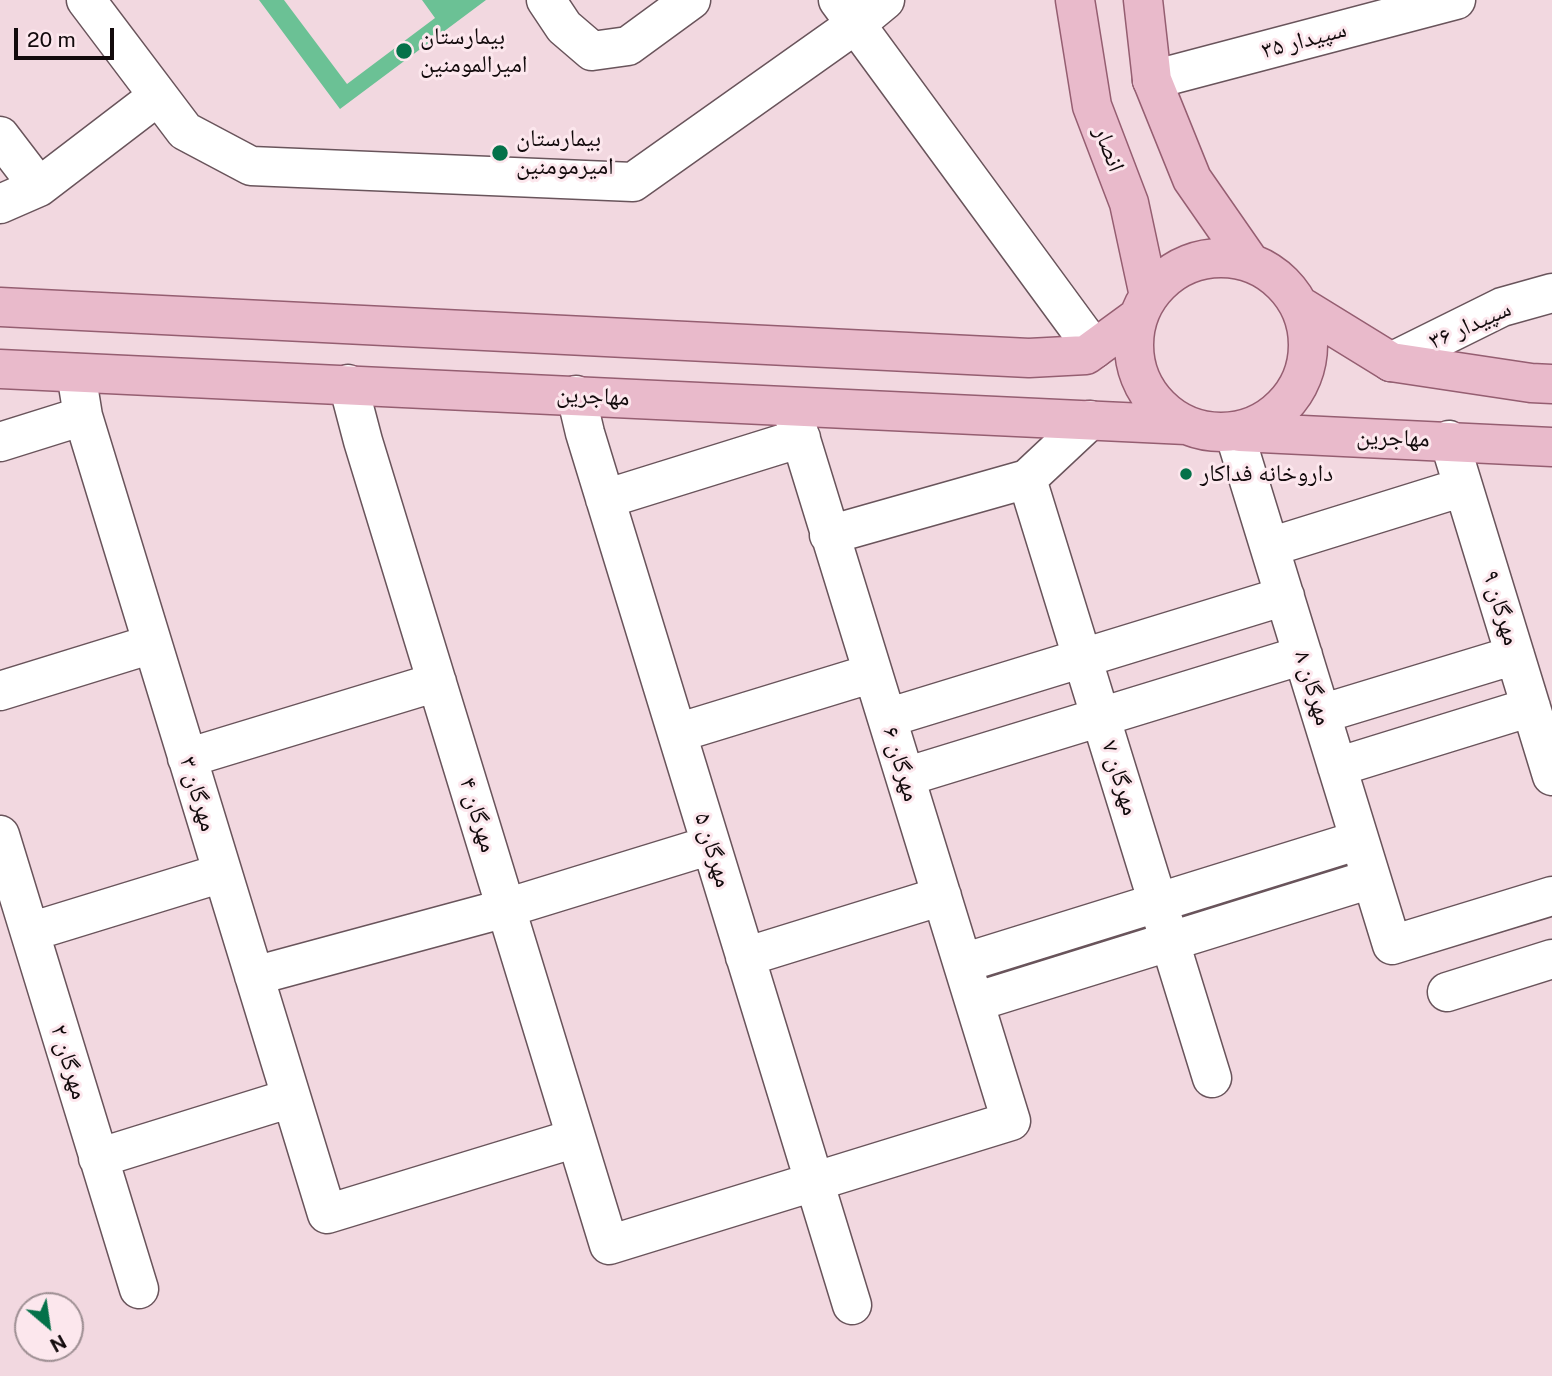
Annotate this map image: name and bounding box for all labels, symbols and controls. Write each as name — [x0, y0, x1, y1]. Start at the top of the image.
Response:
scale bar — [18, 14, 117, 58]
street label: سپیدار ۳۵ — [1258, 15, 1350, 65]
place label: بیمارستان امیرالمومنین — [420, 23, 528, 79]
text: 20 m — [27, 27, 76, 52]
marker: بیمارستان امیرالمومنین — [394, 41, 414, 61]
street label: انصار — [1087, 122, 1131, 176]
place label: بیمارستان امیرمومنین — [516, 125, 614, 181]
marker: بیمارستان امیرمومنین — [490, 143, 510, 163]
street label: سپیدار ۳۶ — [1424, 294, 1516, 356]
street label: مهاجرین — [556, 380, 630, 412]
street label: مهاجرین — [1356, 422, 1430, 454]
place label: داروخانه فداکار — [1200, 460, 1333, 488]
marker: داروخانه فداکار — [1178, 466, 1194, 482]
street label: مهرگان ۹ — [1476, 567, 1526, 649]
street label: مهرگان ۸ — [1288, 647, 1338, 729]
street label: مهرگان ۶ — [876, 723, 926, 805]
street label: مهرگان ۷ — [1095, 737, 1145, 819]
street label: مهرگان ۳ — [173, 753, 223, 835]
street label: مهرگان ۴ — [453, 774, 503, 856]
street label: مهرگان ۵ — [688, 809, 738, 891]
street label: مهرگان ۲ — [44, 1021, 94, 1103]
north arrow — [14, 1292, 84, 1362]
text: N — [46, 1330, 70, 1357]

